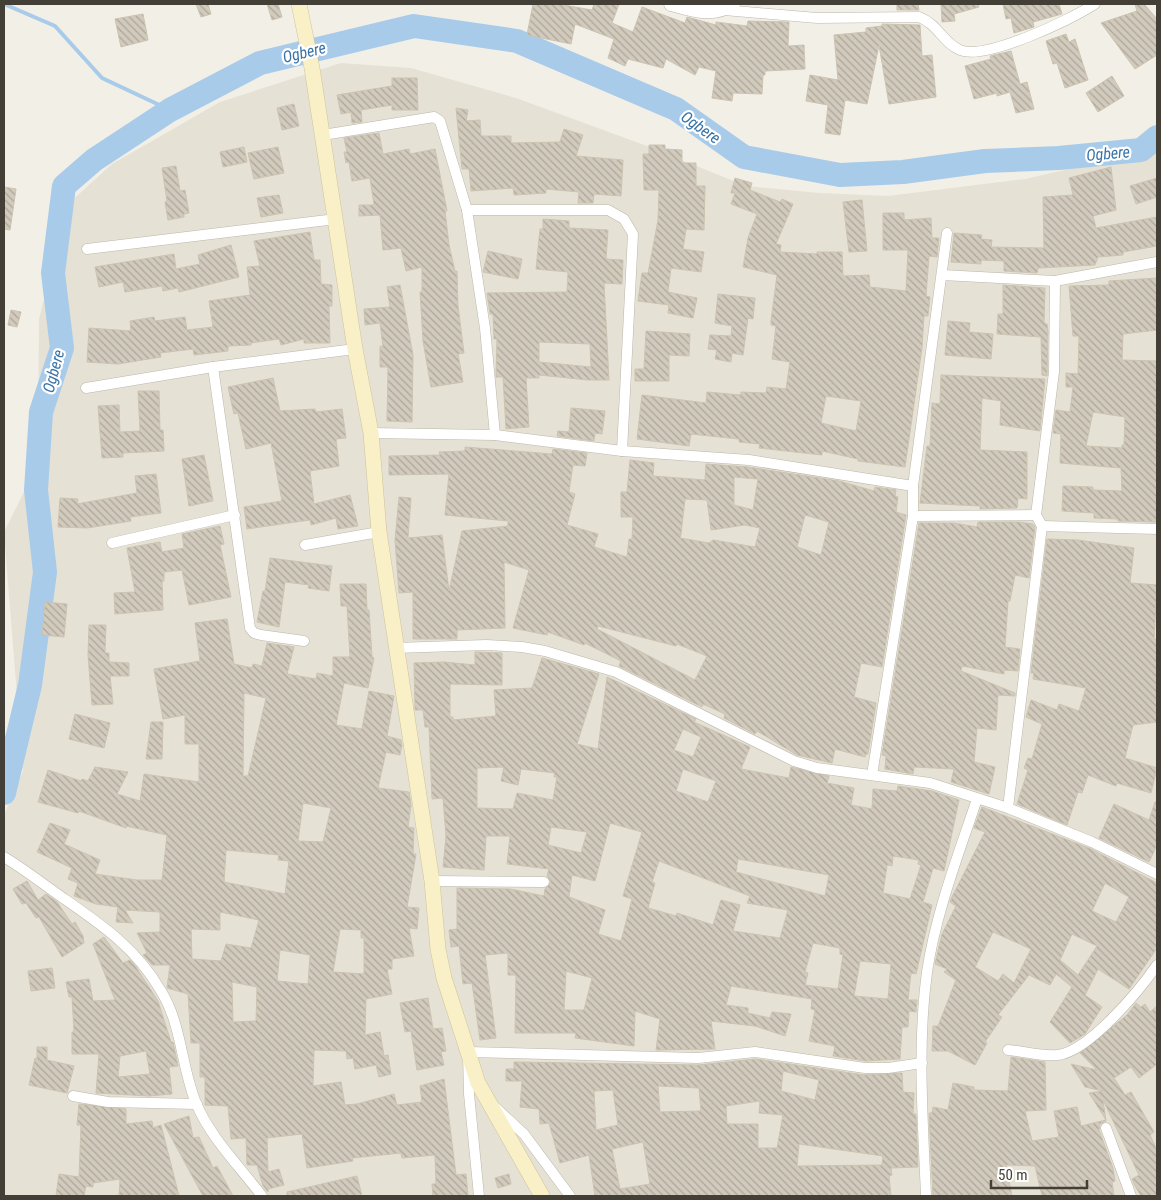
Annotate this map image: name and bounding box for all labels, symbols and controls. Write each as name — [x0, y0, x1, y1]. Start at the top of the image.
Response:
water label: Ogbere — [281, 38, 328, 67]
water label: Ogbere — [677, 107, 724, 148]
water label: Ogbere — [1085, 142, 1131, 165]
water label: Ogbere — [39, 348, 68, 395]
scale bar — [991, 1158, 1087, 1190]
text: 50 m — [998, 1166, 1028, 1184]

